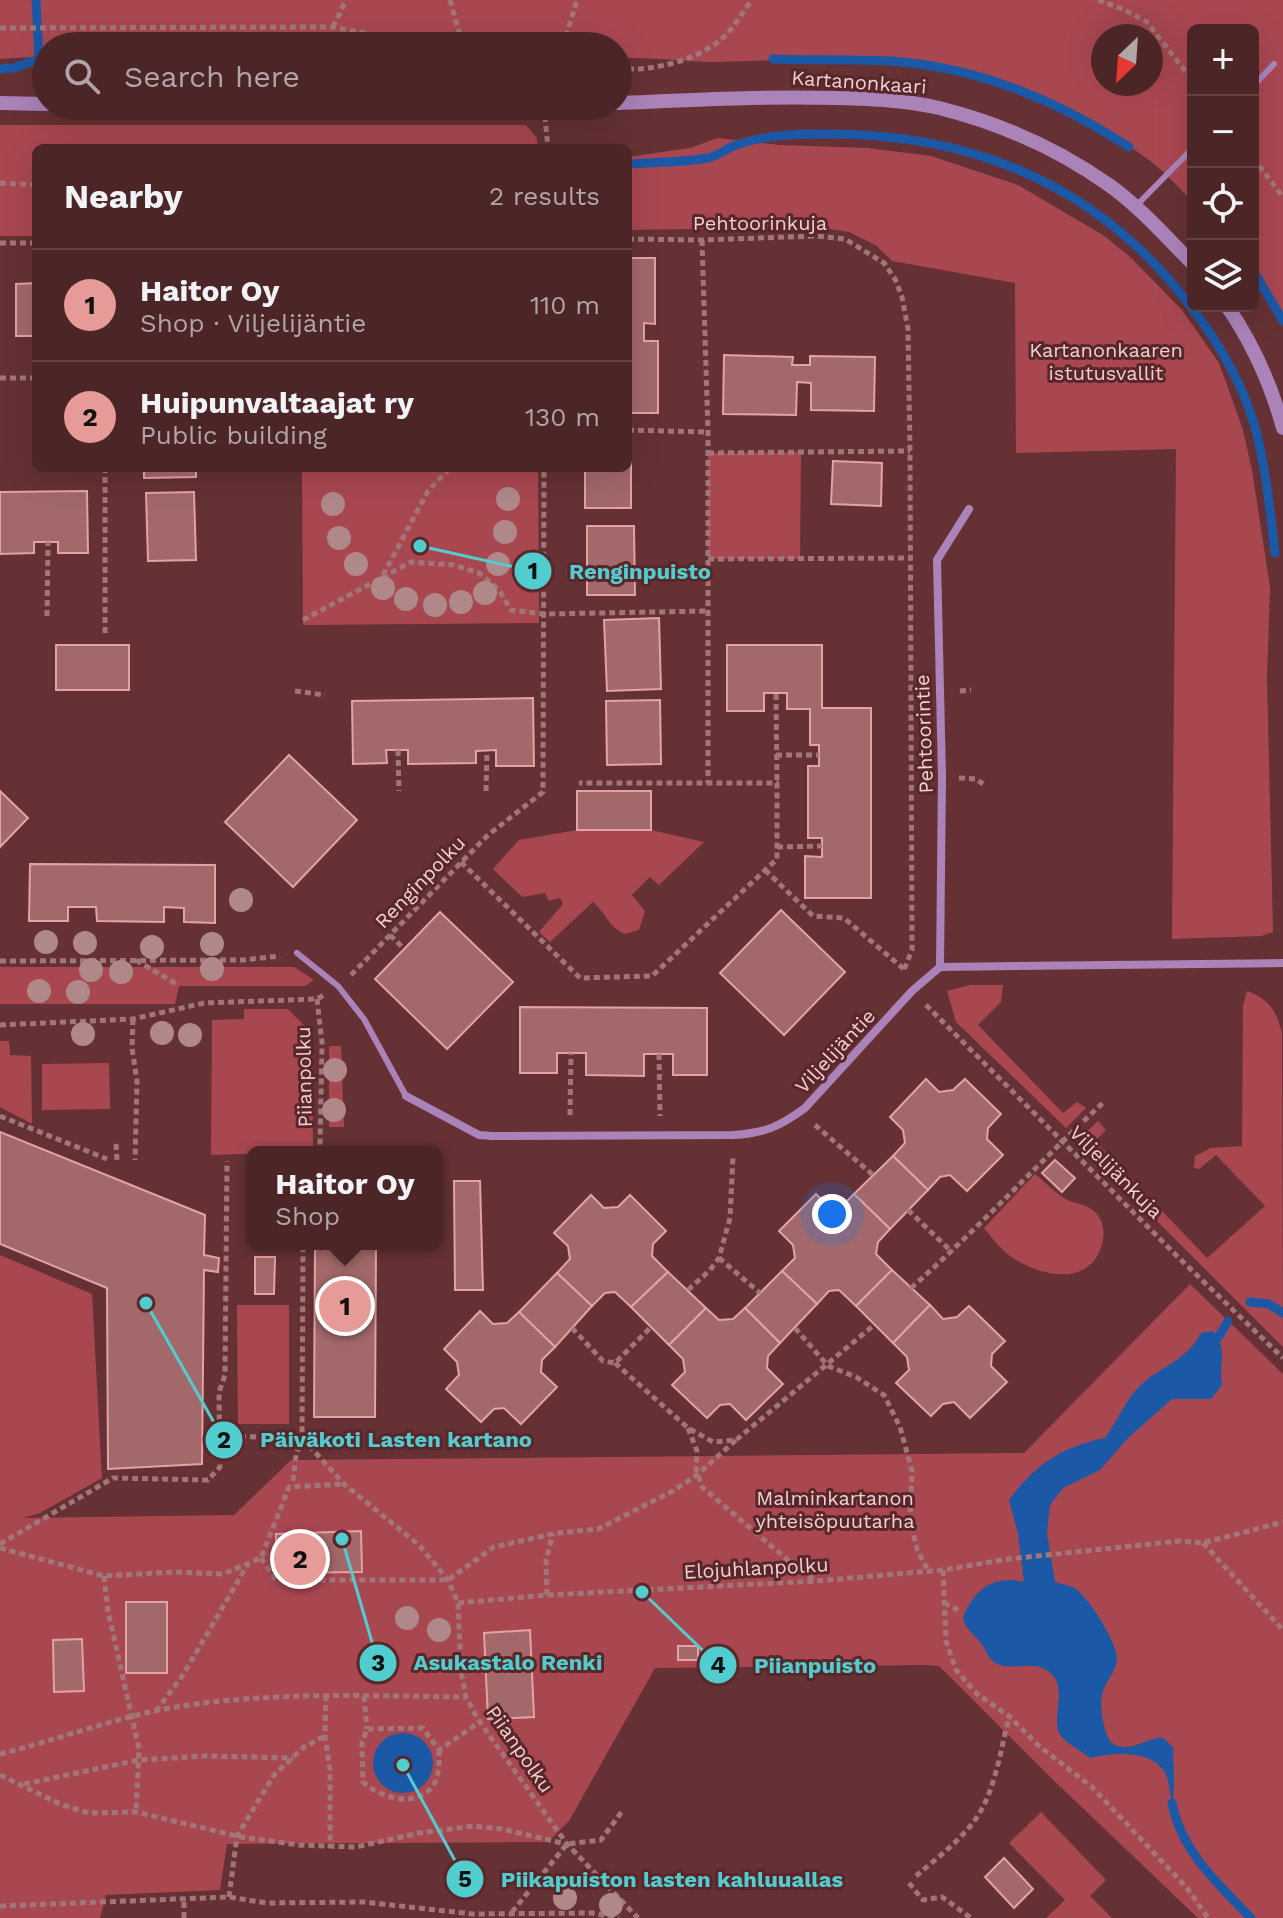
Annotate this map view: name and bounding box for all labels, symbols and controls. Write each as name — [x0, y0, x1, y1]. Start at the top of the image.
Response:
north arrow — [1091, 24, 1163, 96]
map controls — [1187, 24, 1259, 312]
button: + — [1187, 24, 1259, 96]
search box — [32, 32, 632, 120]
icon: search — [60, 54, 104, 98]
text: Search here — [124, 59, 300, 94]
street label: Kartanonkaari — [791, 65, 927, 99]
button: − — [1187, 96, 1259, 168]
button: locate — [1187, 168, 1259, 240]
text: Nearby — [64, 176, 183, 216]
text: 2 results — [489, 181, 600, 211]
street label: Pehtoorinkuja — [693, 211, 827, 235]
button: layers — [1187, 240, 1259, 312]
text: Haitor Oy — [140, 273, 279, 308]
text: 1 — [84, 290, 96, 320]
text: 110 m — [530, 290, 600, 320]
text: Shop · Viljelijäntie — [140, 308, 366, 338]
park label: Kartanonkaaren istutusvallit — [1029, 338, 1183, 385]
text: Huipunvaltaajat ry — [140, 385, 414, 420]
text: 2 — [82, 402, 98, 432]
text: 130 m — [525, 402, 600, 432]
text: Public building — [140, 420, 327, 450]
callout: Renginpuisto — [513, 548, 727, 594]
text: 1 — [528, 557, 538, 585]
text: Renginpuisto — [569, 559, 711, 584]
street label: Pehtoorintie — [910, 674, 938, 794]
street label: Renginpolku — [370, 831, 470, 933]
street label: Viljelijäntie — [790, 1004, 880, 1098]
street label: Piianpolku — [291, 1026, 317, 1128]
street label: Viljelijänkuja — [1064, 1120, 1168, 1224]
popup — [247, 1146, 443, 1250]
text: Haitor Oy — [275, 1166, 415, 1201]
your location — [812, 1194, 852, 1234]
text: Shop — [275, 1201, 340, 1231]
pin: 1 — [319, 1276, 371, 1336]
callout: Päiväkoti Lasten kartano — [204, 1417, 548, 1463]
text: 2 — [217, 1426, 231, 1454]
text: Päiväkoti Lasten kartano — [260, 1427, 532, 1452]
park label: Malminkartanon yhteisöpuutarha — [755, 1486, 915, 1533]
pin: 2 — [274, 1529, 326, 1589]
street label: Elojuhlanpolku — [683, 1552, 829, 1584]
callout: Asukastalo Renki — [358, 1640, 619, 1686]
callout: Piianpuisto — [698, 1642, 892, 1688]
text: 3 — [371, 1649, 385, 1677]
text: Asukastalo Renki — [414, 1650, 602, 1675]
text: 4 — [710, 1651, 726, 1679]
text: Piianpuisto — [754, 1653, 876, 1678]
street label: Piianpolku — [481, 1701, 559, 1797]
callout: Piikapuiston lasten kahluuallas — [445, 1856, 859, 1902]
text: 5 — [458, 1865, 472, 1893]
text: Piikapuiston lasten kahluuallas — [501, 1867, 843, 1892]

